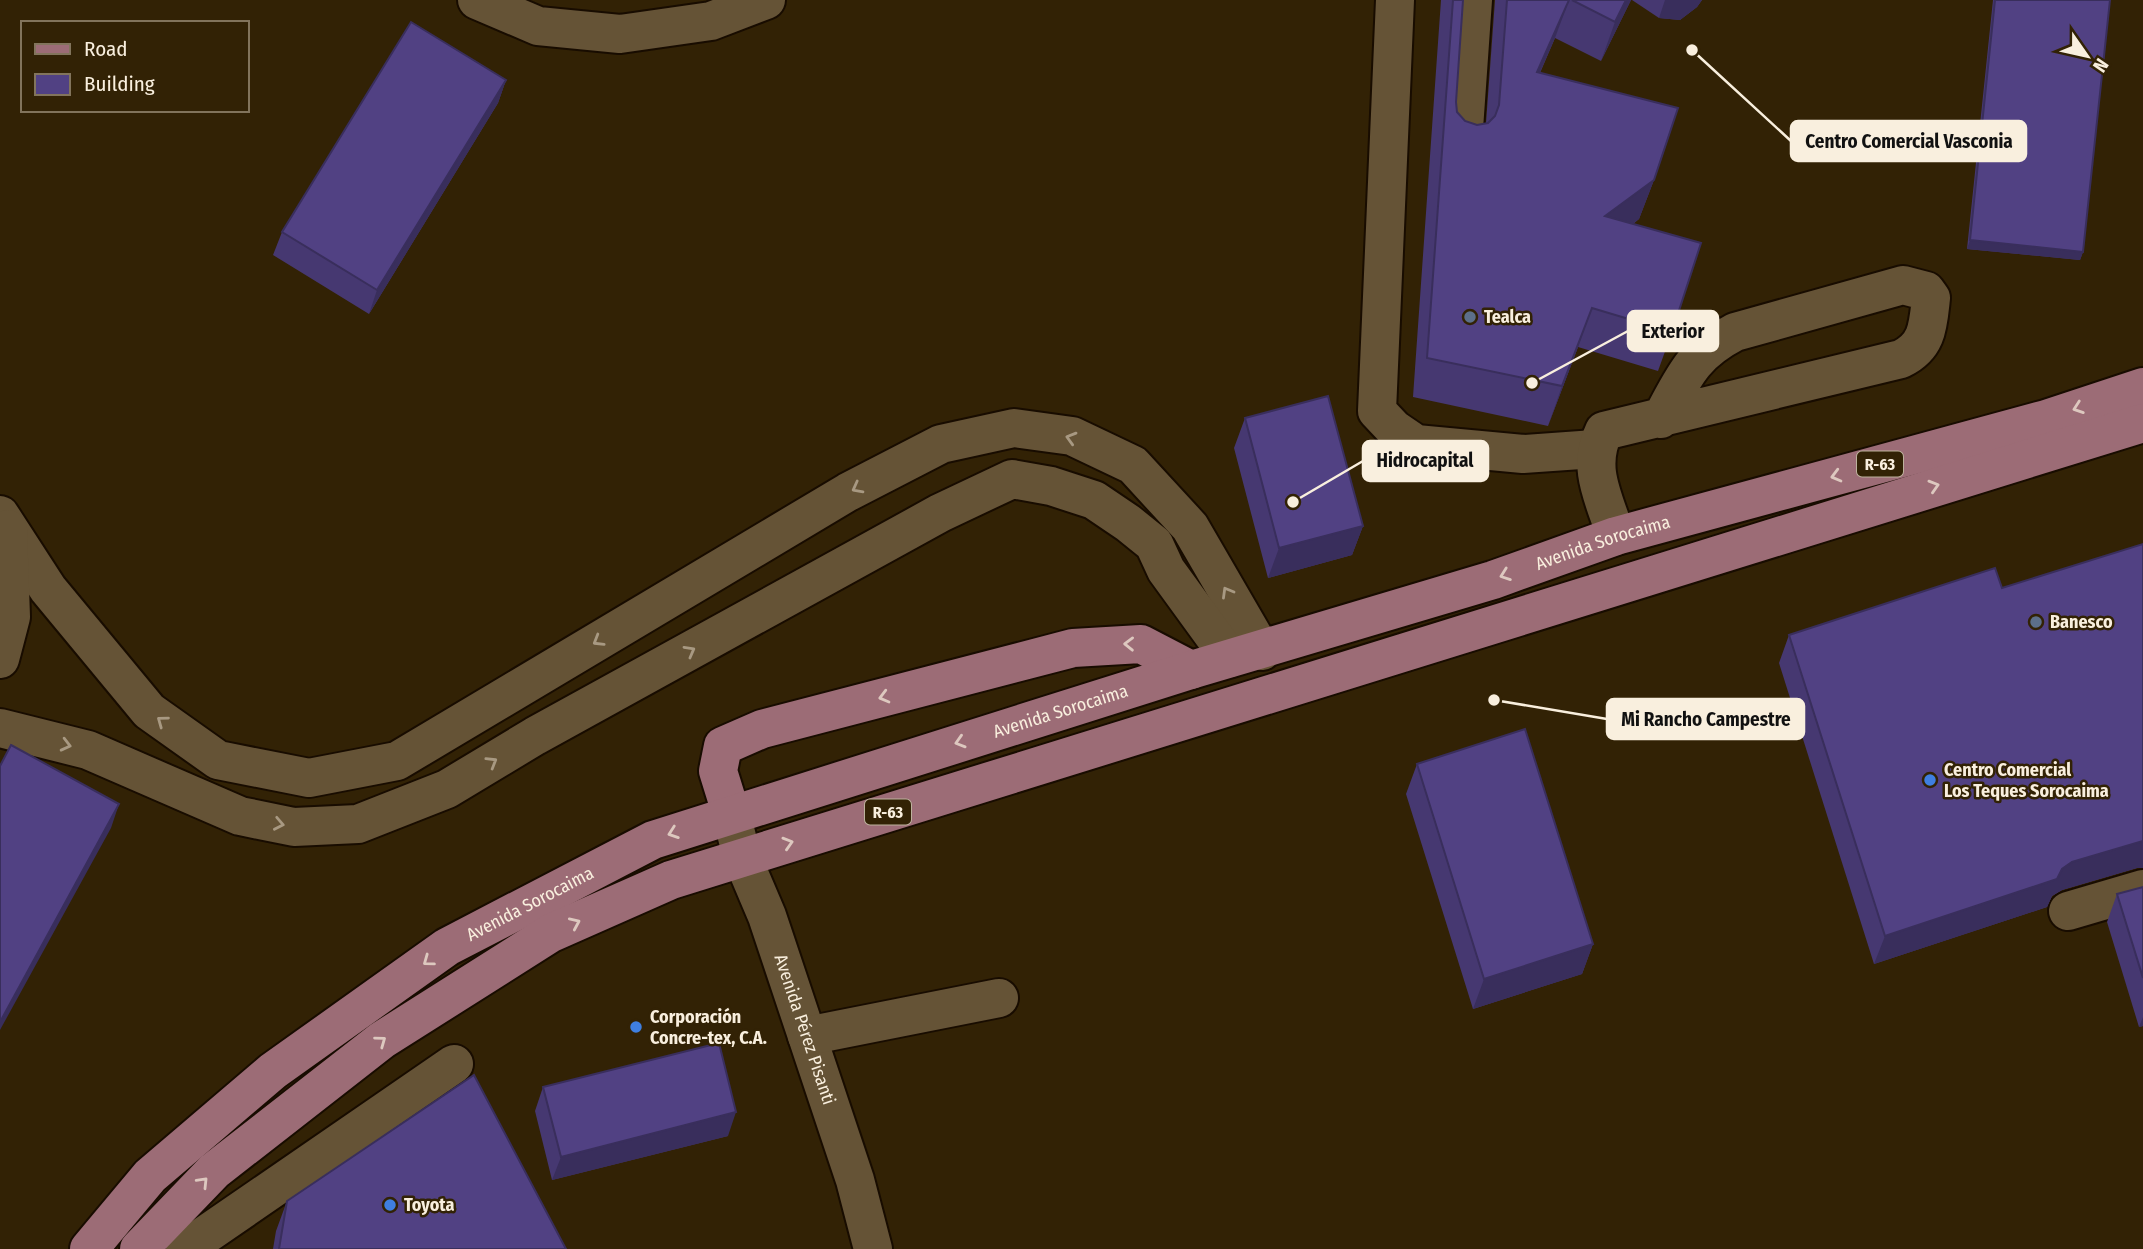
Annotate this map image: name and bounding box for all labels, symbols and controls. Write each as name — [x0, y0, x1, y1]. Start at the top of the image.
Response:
legend — [21, 21, 248, 112]
north arrow — [2052, 21, 2122, 91]
text: Road — [84, 36, 128, 62]
text: N — [2088, 54, 2113, 76]
text: Building — [84, 71, 155, 97]
callout: Centro Comercial Vasconia — [1791, 121, 2026, 161]
text: Centro Comercial Vasconia — [1805, 130, 2013, 153]
place label: Tealca — [1484, 306, 1531, 328]
marker: Tealca — [1462, 309, 1478, 325]
callout: Exterior — [1628, 311, 1718, 351]
text: Exterior — [1642, 320, 1705, 343]
one-way arrow — [2073, 400, 2085, 414]
one-way arrow — [1065, 432, 1077, 446]
callout: Hidrocapital — [1363, 441, 1488, 481]
text: Hidrocapital — [1377, 449, 1474, 472]
road number: R-63 — [1857, 452, 1903, 477]
one-way arrow — [1830, 468, 1842, 482]
one-way arrow — [852, 480, 864, 493]
one-way arrow — [1928, 480, 1940, 495]
street label: Avenida Sorocaima — [1532, 511, 1673, 575]
one-way arrow — [1500, 567, 1512, 581]
one-way arrow — [1223, 587, 1236, 600]
place label: Banesco — [2050, 611, 2113, 633]
marker: Banesco — [2028, 614, 2044, 630]
one-way arrow — [592, 633, 605, 646]
one-way arrow — [1123, 636, 1134, 652]
one-way arrow — [683, 646, 695, 659]
street label: Avenida Sorocaima — [990, 680, 1131, 743]
one-way arrow — [878, 689, 890, 704]
callout: Mi Rancho Campestre — [1607, 699, 1804, 739]
text: Mi Rancho Campestre — [1621, 708, 1791, 731]
one-way arrow — [157, 716, 170, 729]
one-way arrow — [954, 733, 966, 748]
one-way arrow — [60, 737, 72, 751]
one-way arrow — [484, 757, 497, 770]
place label: Centro Comercial Los Teques Sorocaima — [1944, 759, 2109, 802]
marker: Centro Comercial Los Teques Sorocaima — [1922, 772, 1938, 788]
road number: R-63 — [865, 800, 911, 824]
one-way arrow — [273, 815, 285, 830]
one-way arrow — [667, 825, 680, 839]
one-way arrow — [781, 837, 793, 851]
street label: Avenida Sorocaima — [463, 862, 597, 946]
one-way arrow — [568, 917, 580, 931]
street label: Avenida Pérez Pisanti — [770, 951, 840, 1107]
one-way arrow — [423, 952, 436, 965]
place label: Corporación Concre-tex, C.A. — [650, 1006, 767, 1049]
marker: Corporación Concre-tex, C.A. — [628, 1019, 644, 1035]
one-way arrow — [373, 1037, 386, 1049]
one-way arrow — [195, 1178, 208, 1191]
place label: Toyota — [404, 1194, 454, 1216]
marker: Toyota — [382, 1197, 398, 1213]

